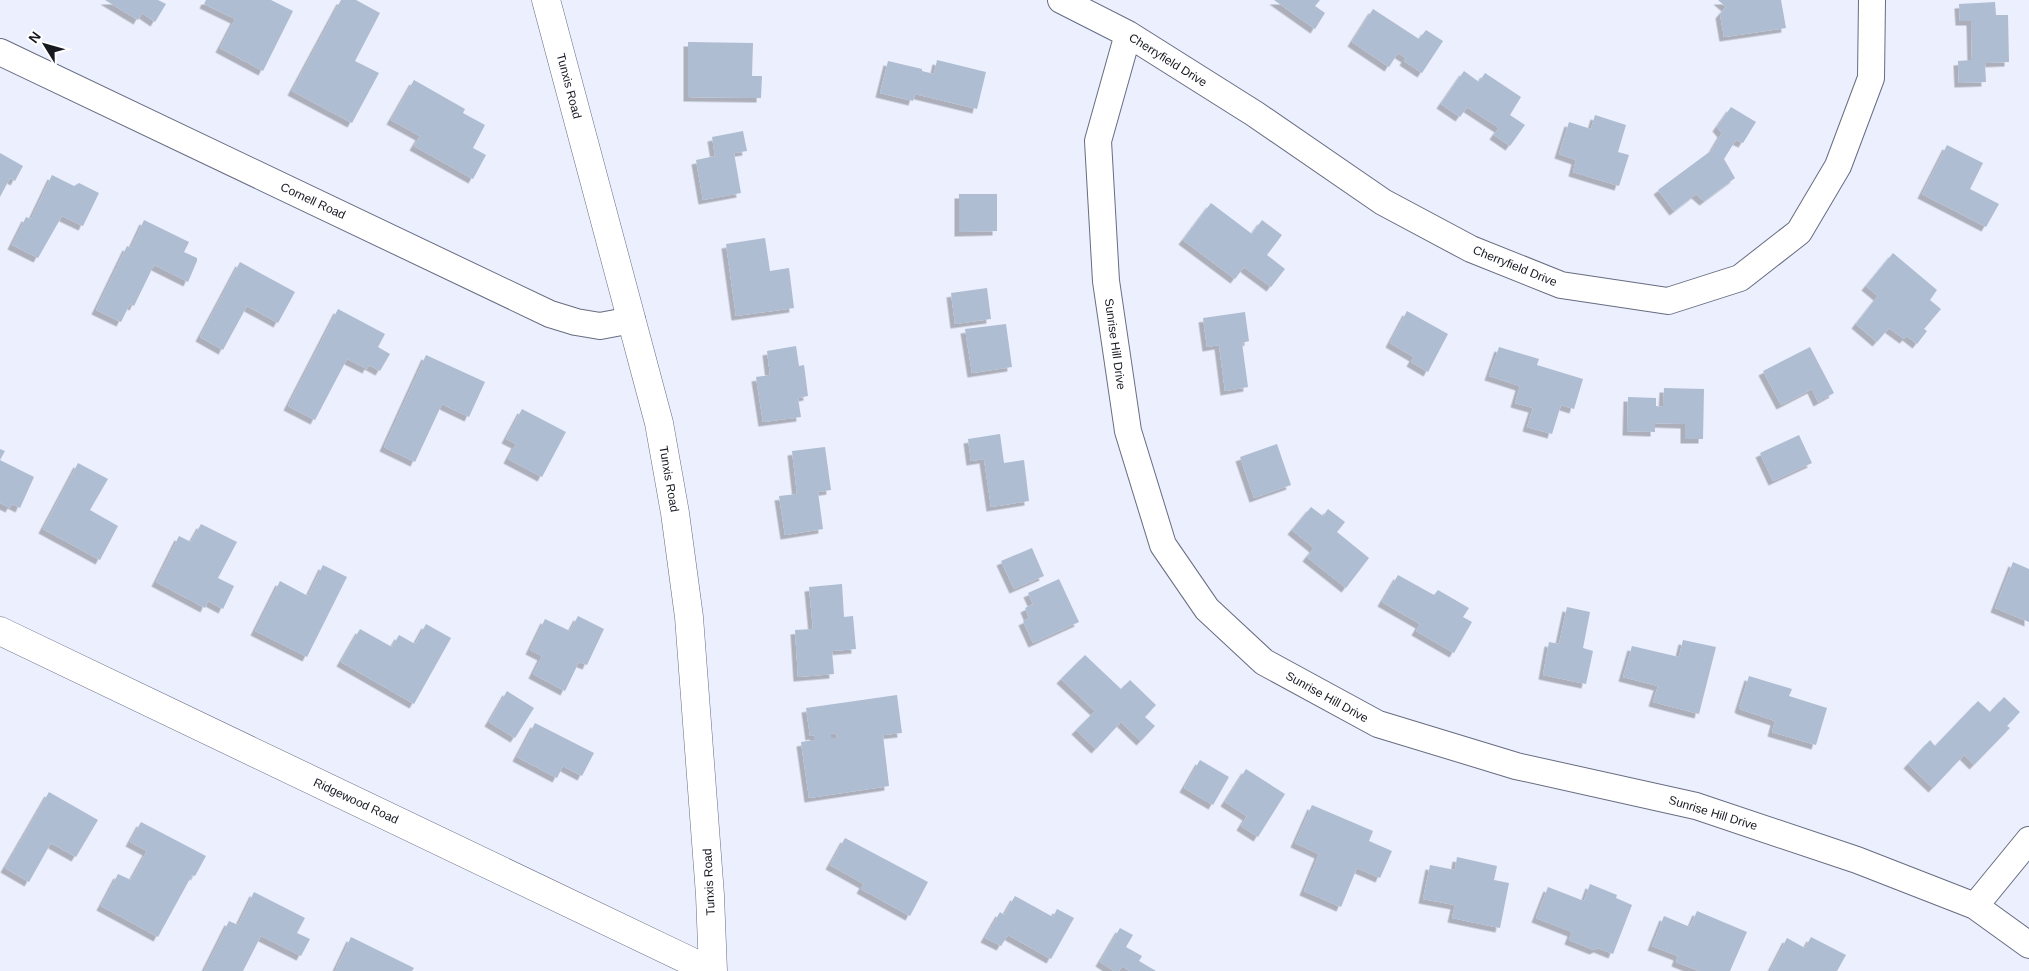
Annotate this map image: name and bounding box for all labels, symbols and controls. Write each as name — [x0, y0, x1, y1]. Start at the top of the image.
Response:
north arrow — [20, 20, 70, 70]
text: N — [25, 28, 44, 46]
street label: Cherryfield Drive — [1126, 30, 1210, 90]
street label: Tunxis Road — [554, 52, 584, 120]
street label: Cornell Road — [278, 180, 348, 222]
street label: Cherryfield Drive — [1471, 243, 1559, 289]
street label: Sunrise Hill Drive — [1102, 297, 1128, 391]
street label: Tunxis Road — [656, 445, 682, 513]
street label: Sunrise Hill Drive — [1283, 669, 1371, 726]
street label: Ridgewood Road — [311, 775, 401, 827]
street label: Sunrise Hill Drive — [1667, 793, 1759, 833]
street label: Tunxis Road — [700, 848, 718, 916]

